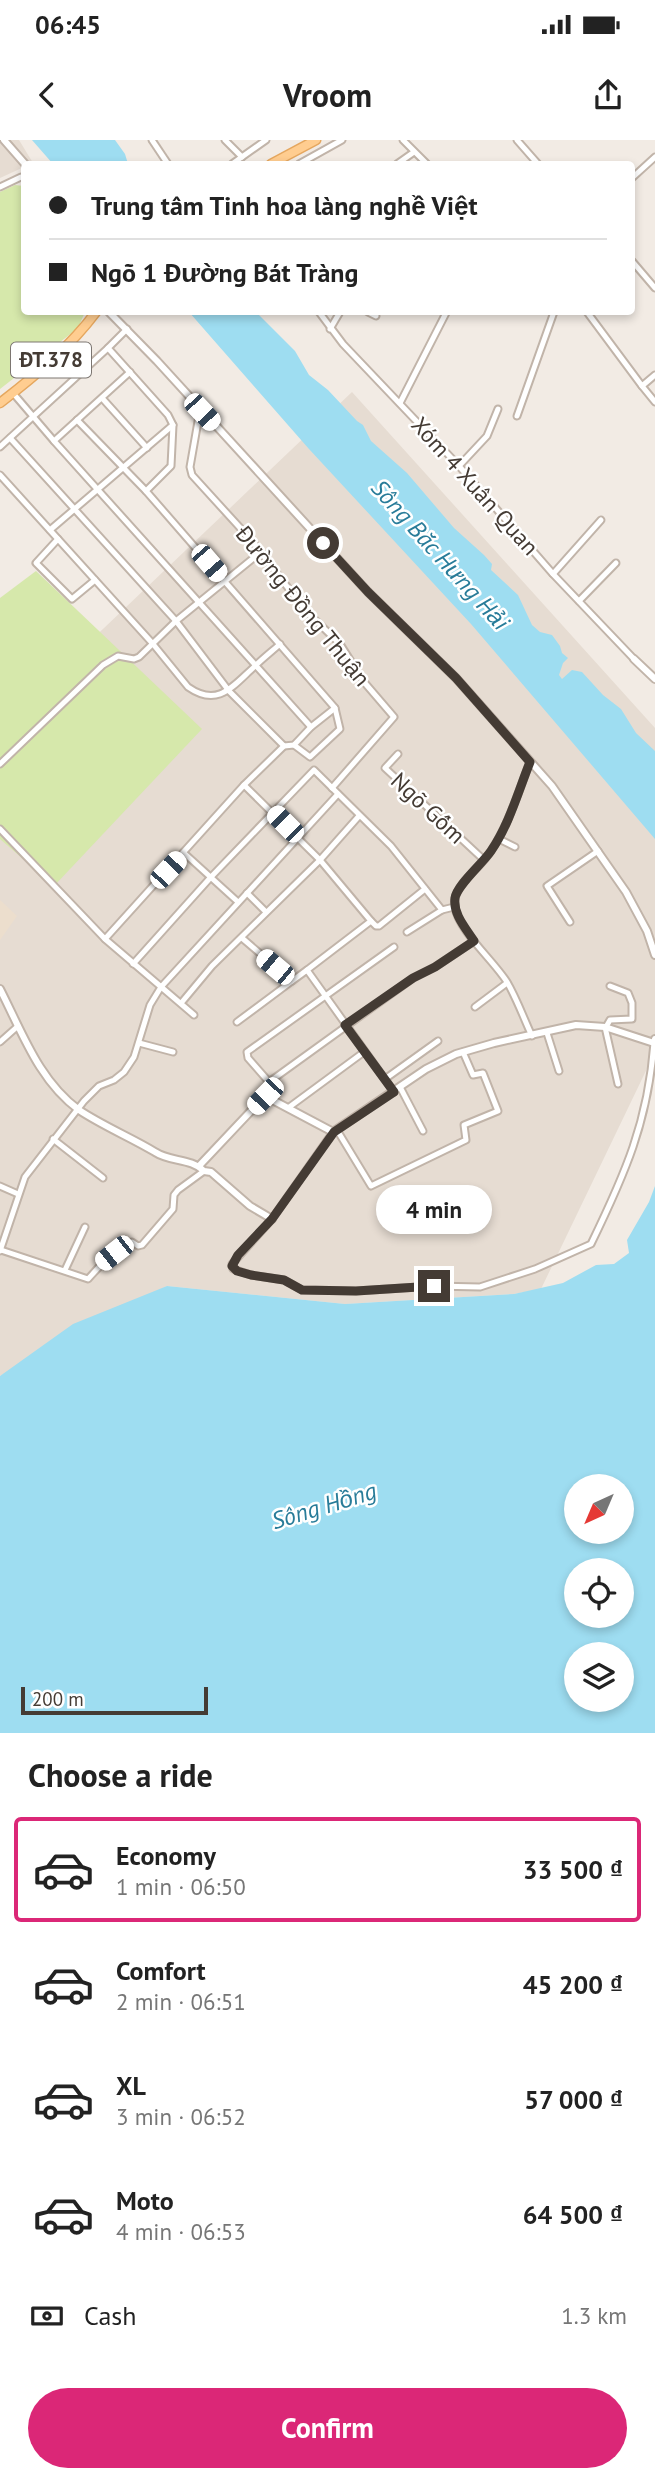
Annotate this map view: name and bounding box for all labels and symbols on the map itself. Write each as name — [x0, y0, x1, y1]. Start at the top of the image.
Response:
road number: ĐT.378 — [11, 342, 91, 378]
car — [180, 389, 225, 435]
street label: Xóm 4 Xuân Quan — [406, 410, 545, 561]
water label: Sông Bắc Hưng Hải — [364, 473, 517, 637]
street label: Đường Đồng Thuận — [229, 519, 377, 692]
route start — [307, 527, 339, 559]
car — [188, 540, 231, 586]
street label: Ngõ Gốm — [385, 766, 472, 849]
car — [263, 802, 308, 846]
car — [146, 847, 191, 893]
car — [253, 945, 298, 989]
car — [243, 1074, 288, 1118]
callout: 4 min — [376, 1184, 492, 1234]
car — [91, 1232, 138, 1274]
route end — [418, 1270, 450, 1302]
north arrow — [564, 1474, 634, 1544]
water label: Sông Hồng — [267, 1475, 380, 1536]
scale bar — [21, 1684, 208, 1716]

